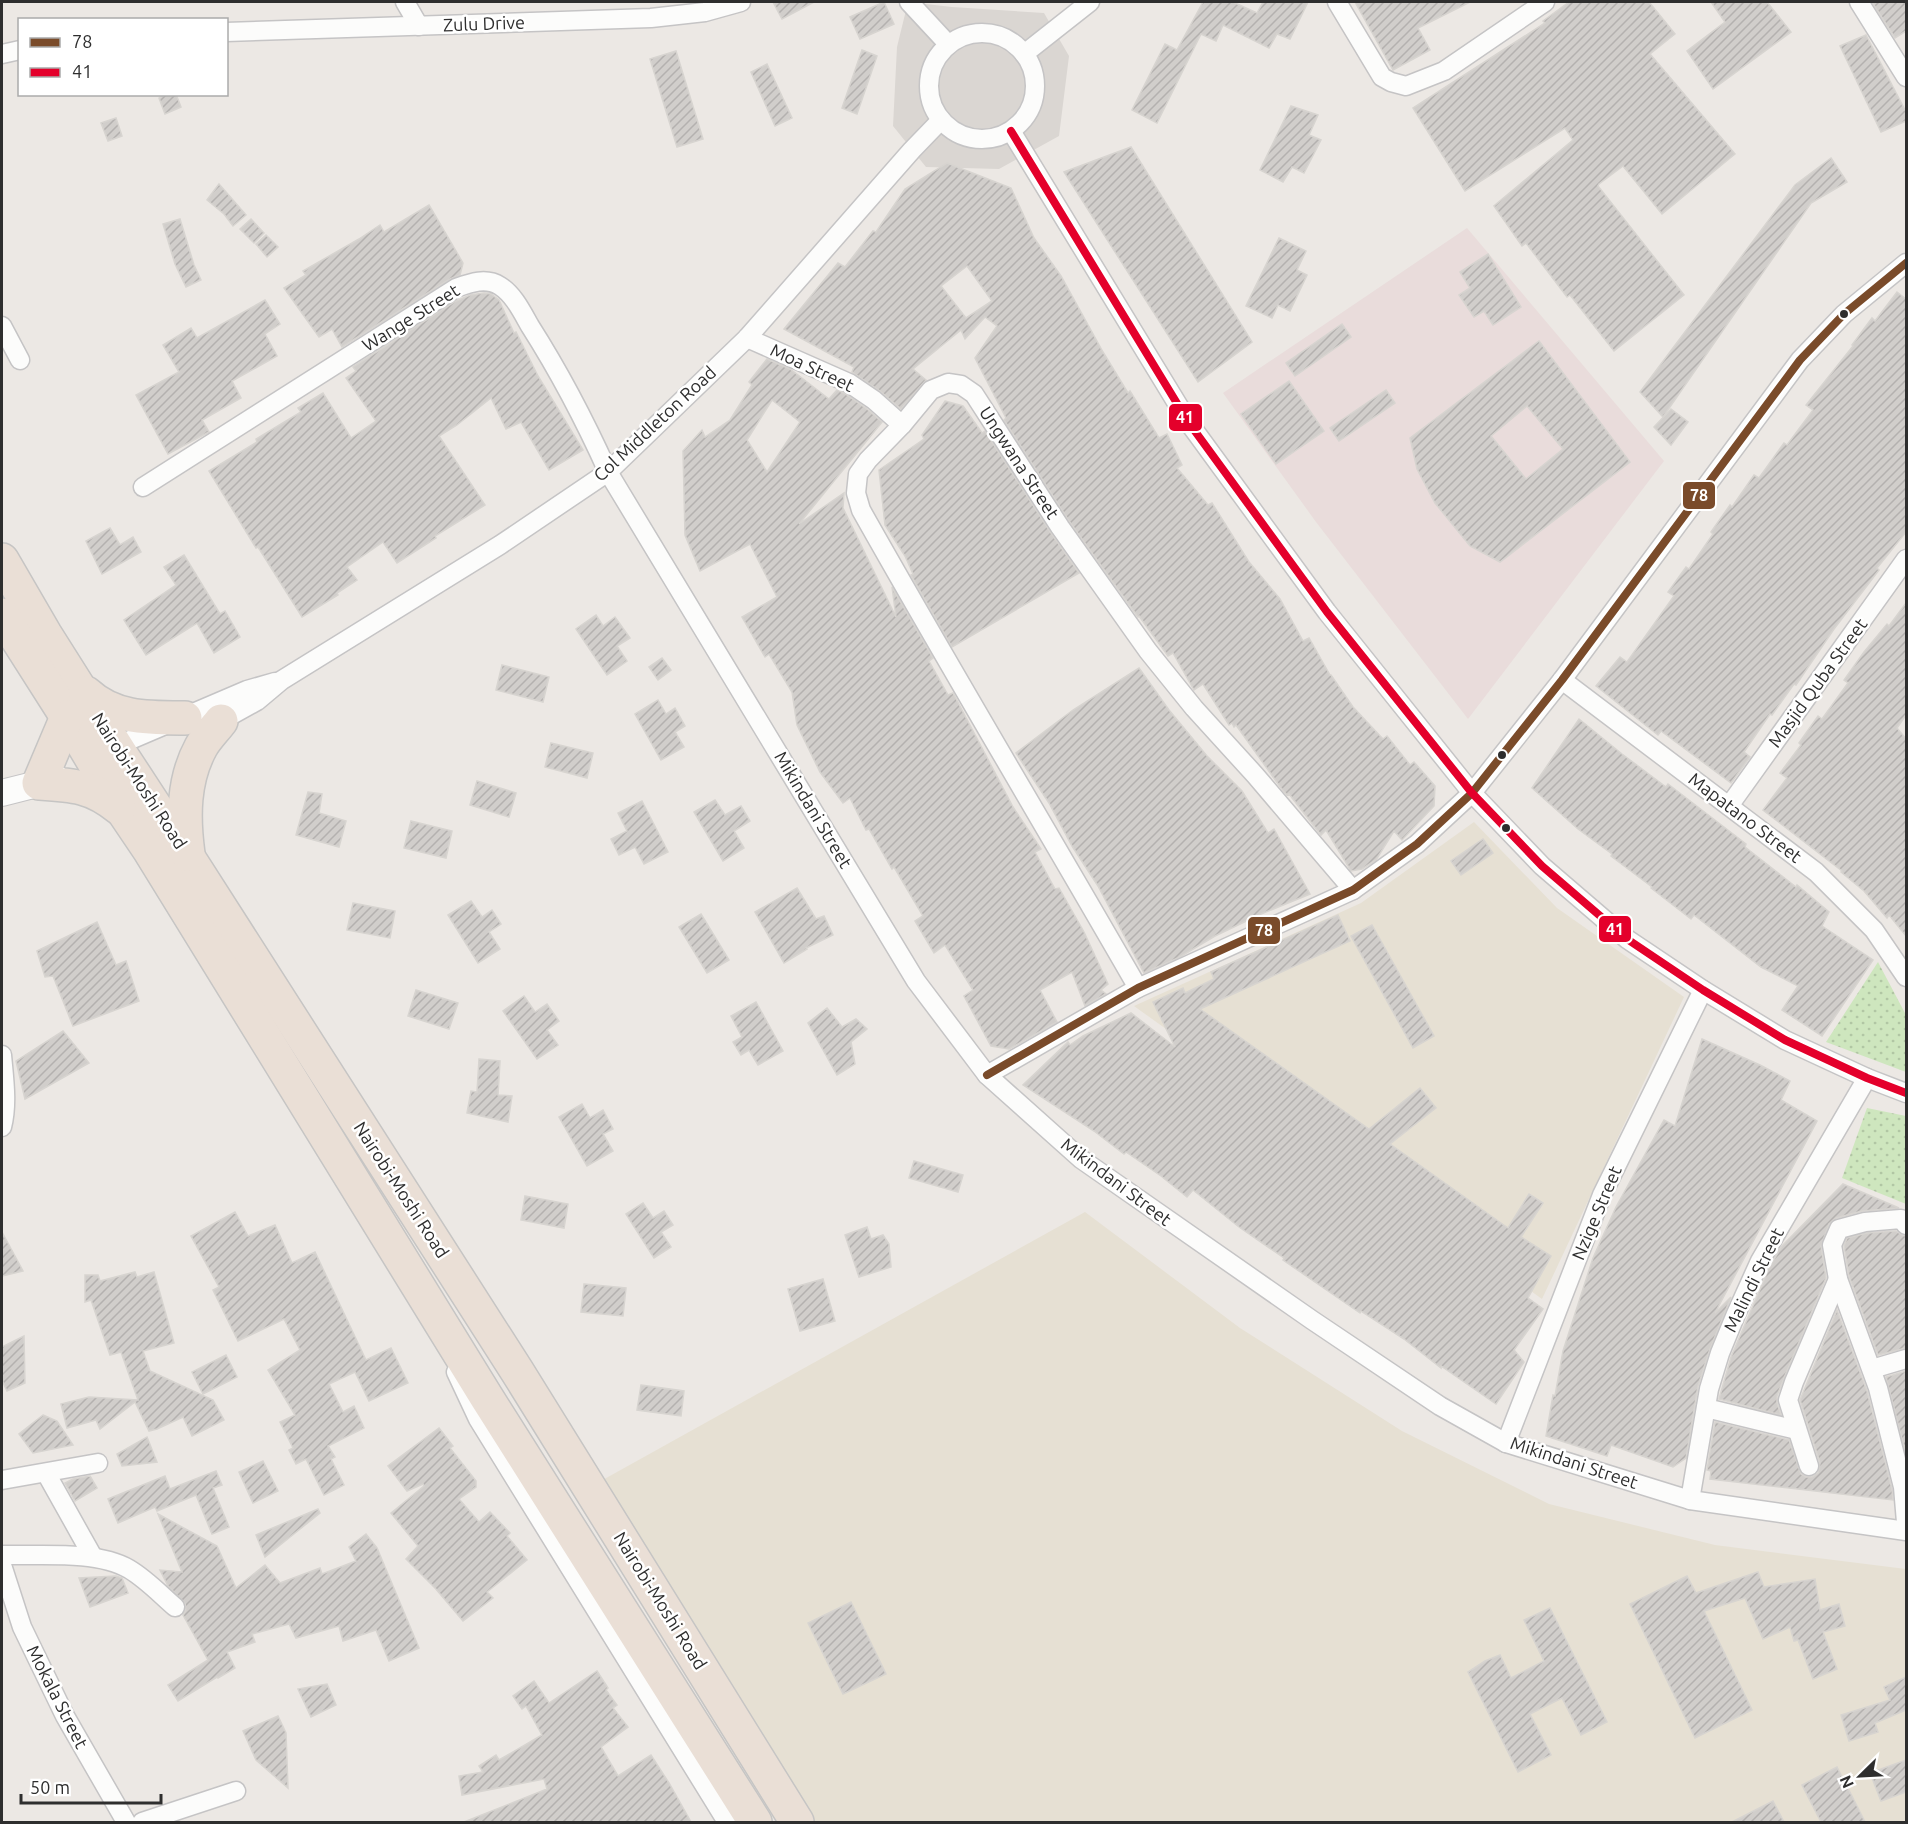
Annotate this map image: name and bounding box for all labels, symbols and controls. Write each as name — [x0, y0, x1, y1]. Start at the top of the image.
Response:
street label: Zulu Drive — [443, 12, 525, 34]
legend — [18, 18, 228, 96]
text: 78 — [72, 31, 92, 51]
text: 41 — [72, 61, 92, 81]
street label: Wange Street — [358, 279, 463, 355]
unlabelled marker — [1838, 308, 1850, 320]
street label: Moa Street — [767, 339, 857, 395]
street label: Col Middleton Road — [589, 362, 719, 485]
street label: Ungwana Street — [976, 402, 1064, 522]
line badge: 41 — [1168, 403, 1203, 432]
text: 41 — [1176, 408, 1194, 426]
line badge: 78 — [1682, 481, 1716, 510]
text: 78 — [1690, 486, 1708, 504]
street label: Masjid Quba Street — [1764, 614, 1872, 751]
street label: Nairobi-Moshi Road — [88, 709, 191, 852]
street label: Mikindani Street — [771, 748, 857, 871]
unlabelled marker — [1496, 749, 1508, 761]
street label: Mapatano Street — [1685, 768, 1806, 866]
unlabelled marker — [1500, 822, 1512, 834]
line badge: 41 — [1598, 915, 1632, 943]
line badge: 78 — [1247, 916, 1281, 945]
text: 41 — [1606, 920, 1624, 938]
text: 78 — [1255, 921, 1273, 939]
street label: Nairobi-Moshi Road — [350, 1118, 453, 1261]
street label: Mikindani Street — [1058, 1133, 1176, 1229]
street label: Nzige Street — [1567, 1163, 1625, 1263]
street label: Malindi Street — [1719, 1224, 1787, 1335]
street label: Mikindani Street — [1508, 1432, 1640, 1492]
street label: Nairobi-Moshi Road — [610, 1528, 711, 1673]
street label: Mokala Street — [23, 1642, 92, 1751]
north arrow — [1830, 1746, 1890, 1806]
scale bar — [21, 1767, 160, 1805]
text: N — [1836, 1773, 1857, 1791]
text: 50 m — [30, 1777, 70, 1797]

